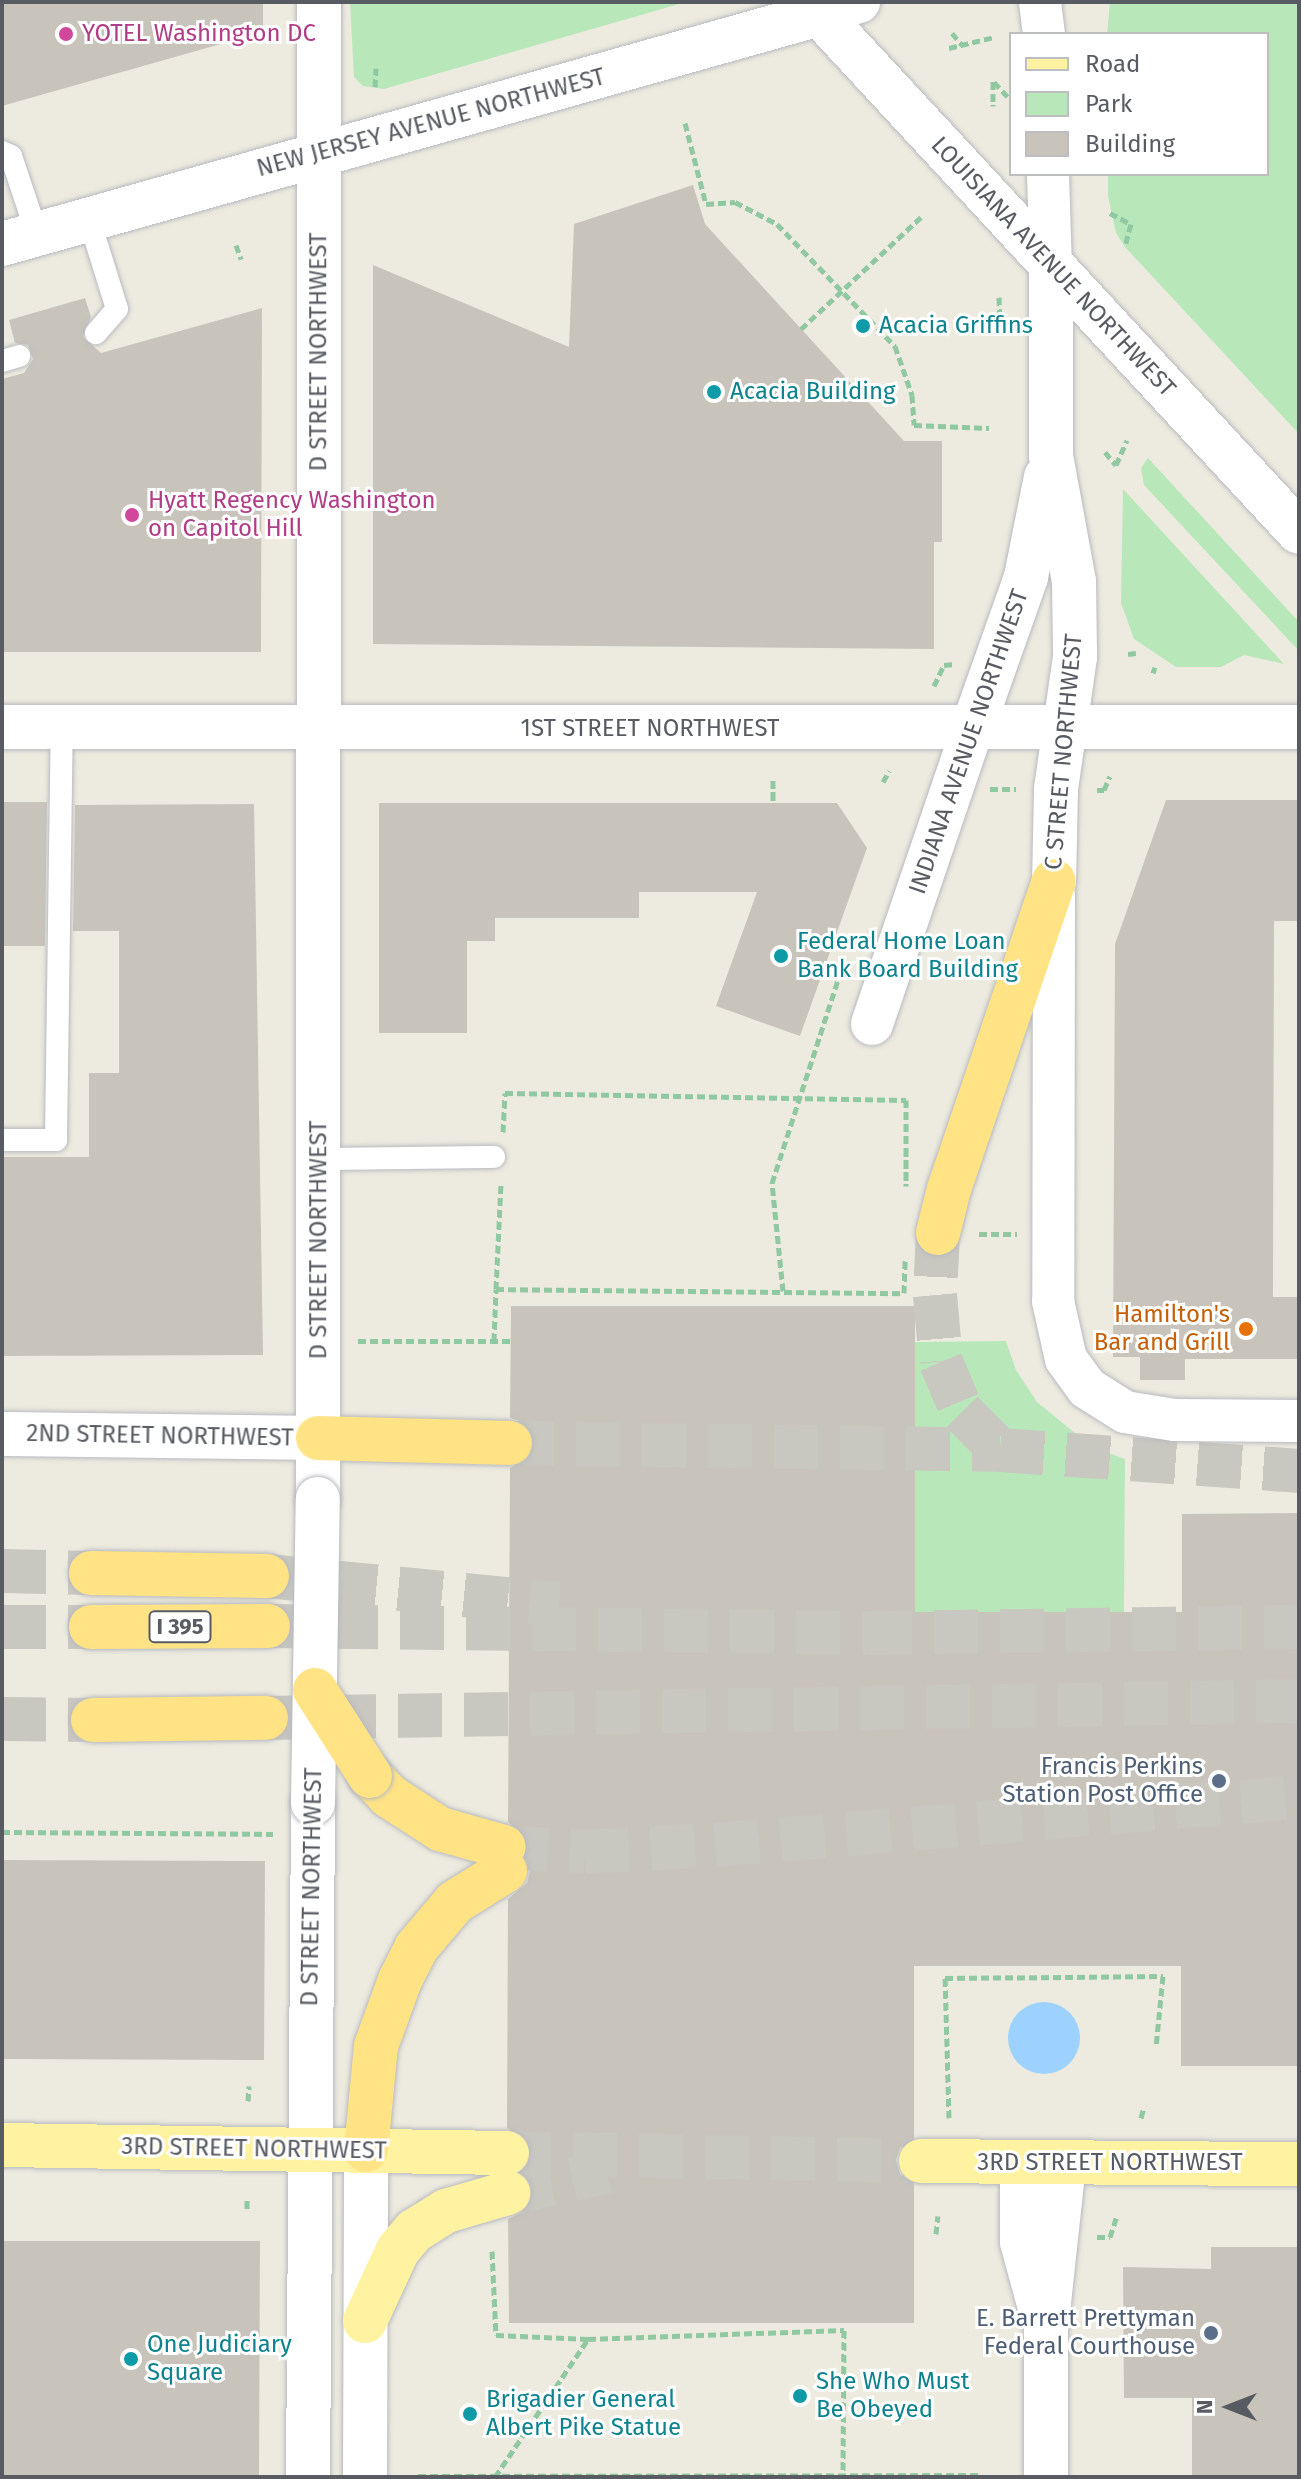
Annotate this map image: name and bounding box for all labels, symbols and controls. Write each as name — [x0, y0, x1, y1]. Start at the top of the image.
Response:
place label: YOTEL Washington DC — [82, 20, 316, 48]
marker: YOTEL Washington DC — [57, 25, 75, 43]
legend — [1009, 32, 1269, 176]
text: Road — [1085, 50, 1140, 78]
street label: NEW JERSEY AVENUE NORTHWEST — [254, 63, 608, 183]
text: Park — [1085, 90, 1132, 118]
text: Building — [1085, 130, 1175, 158]
street label: LOUISIANA AVENUE NORTHWEST — [925, 131, 1181, 403]
street label: D STREET NORTHWEST — [305, 233, 333, 471]
place label: Acacia Griffins — [879, 312, 1033, 340]
marker: Acacia Griffins — [854, 317, 872, 335]
place label: Acacia Building — [730, 378, 896, 406]
marker: Acacia Building — [705, 383, 723, 401]
place label: Hyatt Regency Washington on Capitol Hill — [148, 487, 435, 543]
marker: Hyatt Regency Washington on Capitol Hill — [123, 506, 141, 524]
street label: INDIANA AVENUE NORTHWEST — [903, 586, 1035, 898]
street label: C STREET NORTHWEST — [1039, 633, 1089, 871]
street label: 1ST STREET NORTHWEST — [521, 715, 779, 743]
place label: Federal Home Loan Bank Board Building — [797, 928, 1018, 984]
marker: Federal Home Loan Bank Board Building — [772, 947, 790, 965]
street label: D STREET NORTHWEST — [305, 1121, 333, 1359]
place label: Hamilton's Bar and Grill — [1094, 1301, 1230, 1357]
marker: Hamilton's Bar and Grill — [1237, 1320, 1255, 1338]
street label: 2ND STREET NORTHWEST — [26, 1419, 294, 1453]
road number: I 395 — [148, 1609, 212, 1645]
place label: Francis Perkins Station Post Office — [1003, 1753, 1203, 1809]
street label: D STREET NORTHWEST — [296, 1767, 328, 2007]
marker: Francis Perkins Station Post Office — [1210, 1772, 1228, 1790]
street label: 3RD STREET NORTHWEST — [121, 2132, 387, 2166]
street label: 3RD STREET NORTHWEST — [977, 2149, 1243, 2177]
place label: E. Barrett Prettyman Federal Courthouse — [976, 2305, 1195, 2361]
marker: E. Barrett Prettyman Federal Courthouse — [1202, 2324, 1220, 2342]
place label: One Judiciary Square — [147, 2331, 292, 2387]
marker: One Judiciary Square — [122, 2350, 140, 2368]
north arrow — [1189, 2367, 1269, 2447]
place label: She Who Must Be Obeyed — [816, 2368, 969, 2424]
place label: Brigadier General Albert Pike Statue — [486, 2386, 681, 2442]
marker: She Who Must Be Obeyed — [791, 2387, 809, 2405]
text: N — [1191, 2400, 1218, 2414]
marker: Brigadier General Albert Pike Statue — [461, 2405, 479, 2423]

